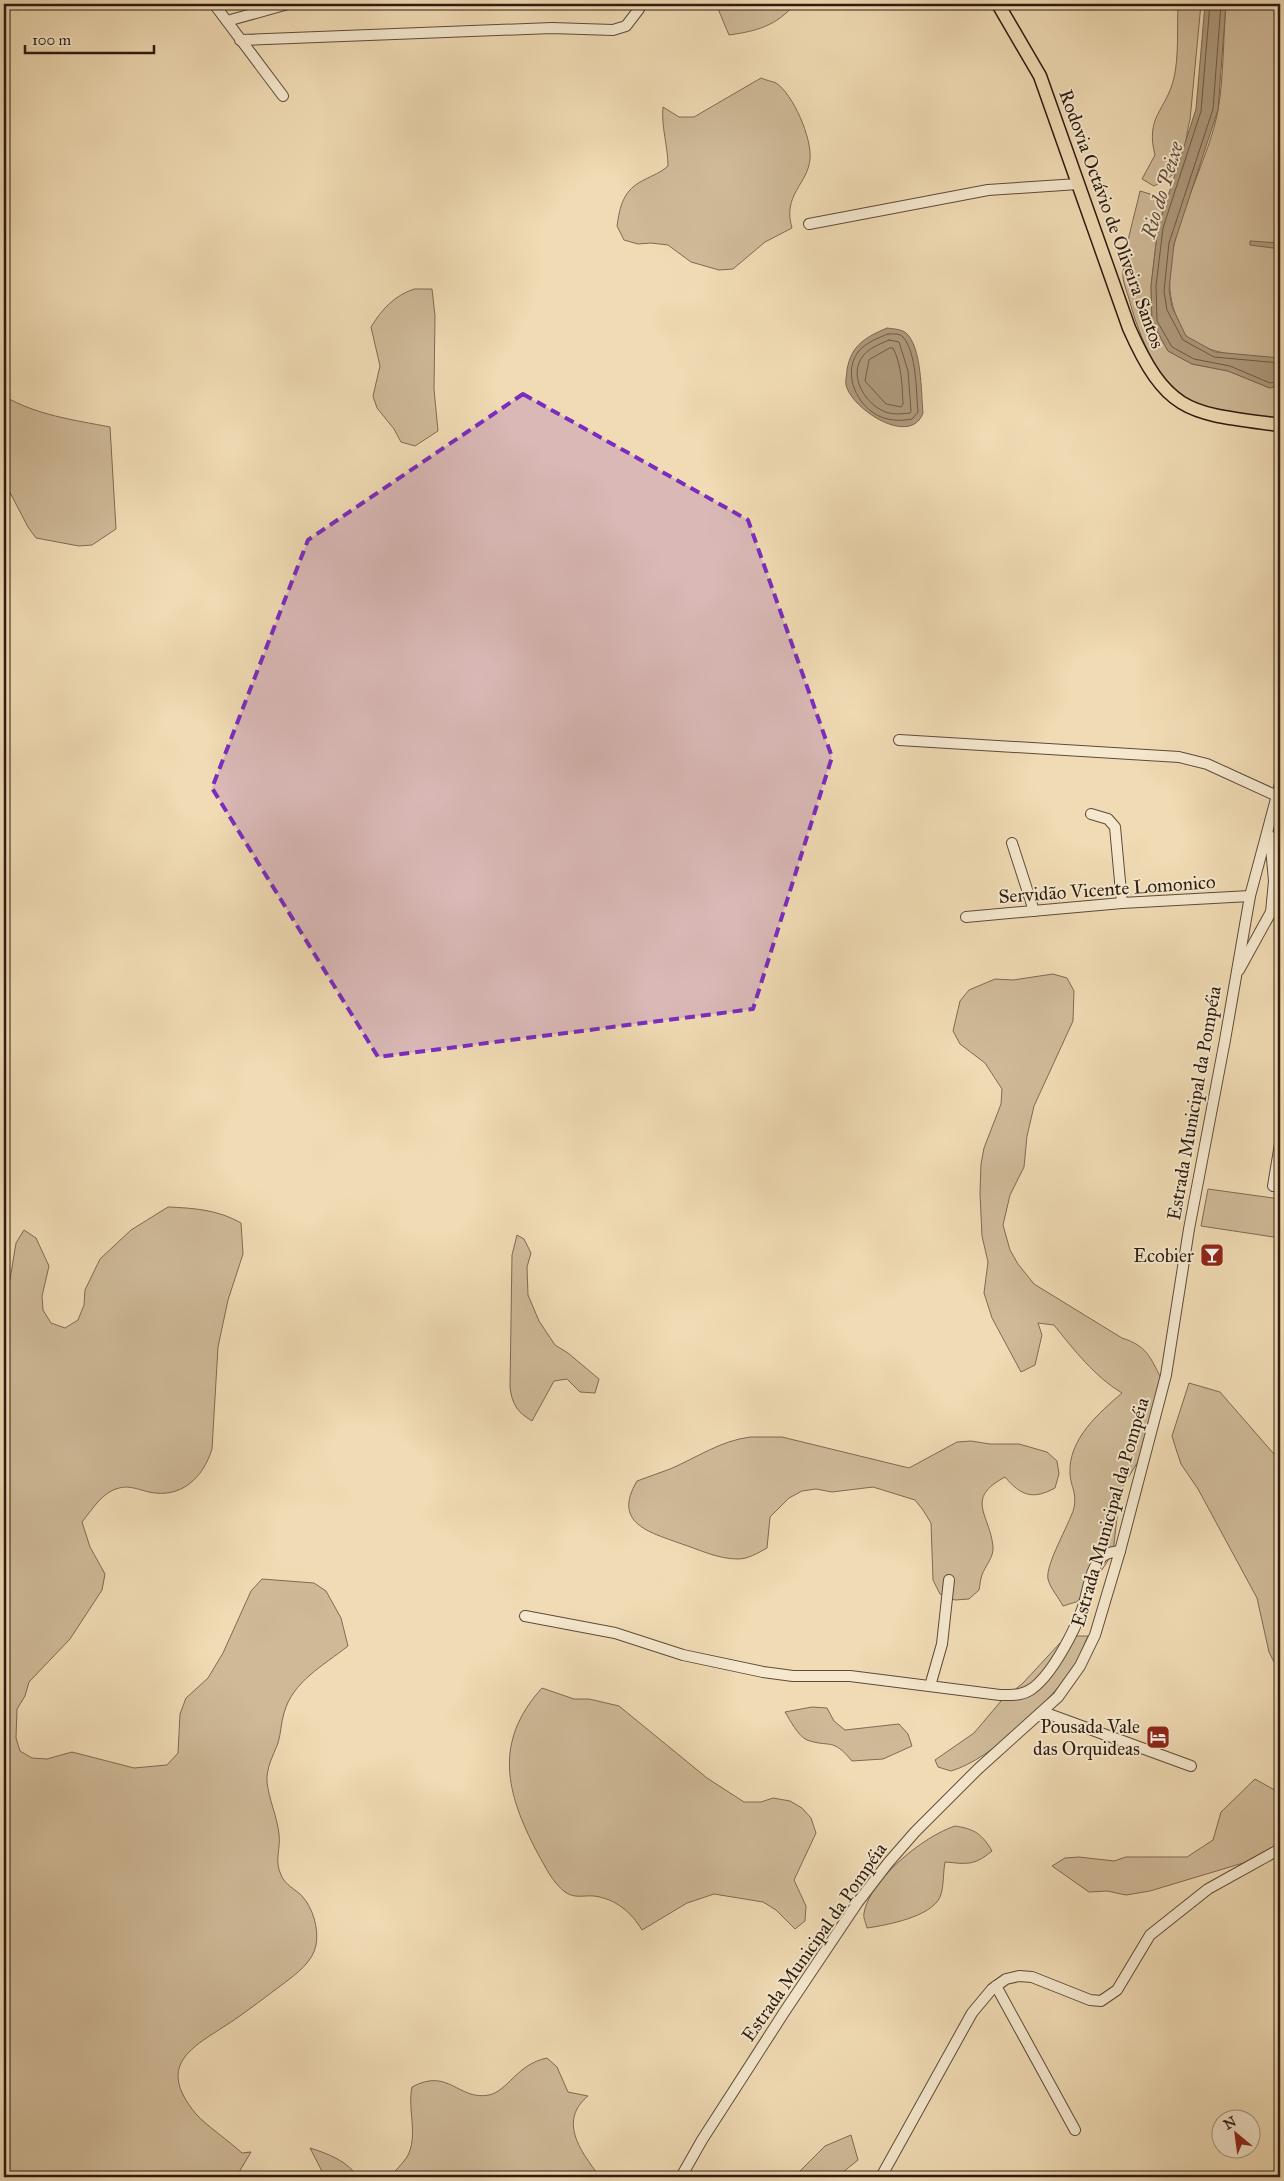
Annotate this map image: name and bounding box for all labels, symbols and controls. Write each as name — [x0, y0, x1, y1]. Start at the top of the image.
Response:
scale bar — [25, 22, 154, 54]
text: 100 m — [32, 31, 72, 49]
street label: Rodovia Octávio de Oliveira Santos — [1054, 86, 1170, 352]
water label: Rio do Peixe — [1136, 138, 1188, 242]
street label: Servidão Vicente Lomonico — [998, 870, 1217, 908]
street label: Estrada Municipal da Pompéia — [1162, 983, 1226, 1222]
bar icon: Ecobier — [1199, 1242, 1225, 1268]
place label: Ecobier — [1133, 1244, 1195, 1267]
street label: Estrada Municipal da Pompéia — [1066, 1394, 1154, 1629]
place label: Pousada Vale das Orquideas — [1033, 1715, 1140, 1761]
hotel icon: Pousada Vale das Orquideas — [1145, 1724, 1171, 1750]
street label: Estrada Municipal da Pompéia — [736, 1837, 892, 2046]
north arrow — [1212, 2108, 1262, 2158]
text: N — [1221, 2113, 1239, 2133]

